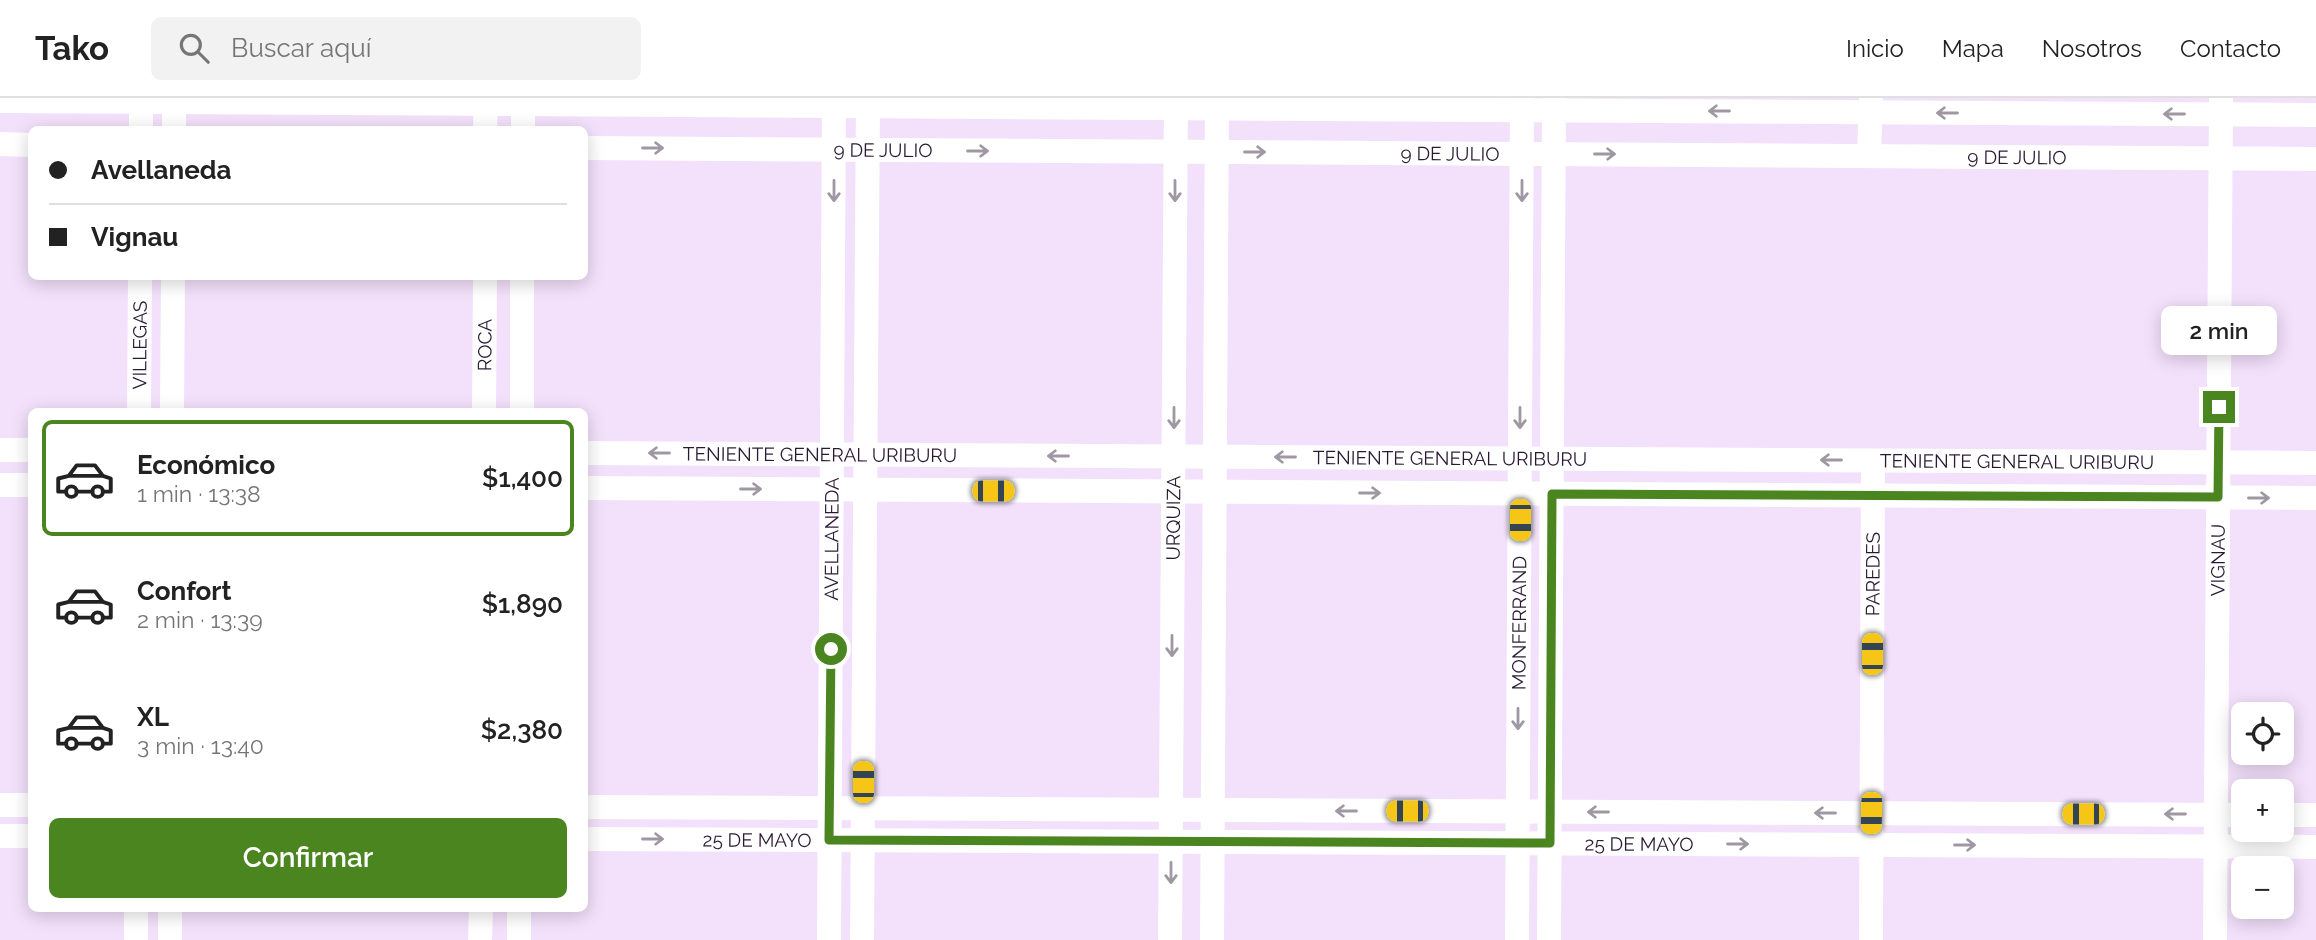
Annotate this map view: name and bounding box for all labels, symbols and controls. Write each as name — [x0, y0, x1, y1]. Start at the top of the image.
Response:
search box — [151, 17, 641, 80]
text: Tako — [35, 29, 109, 68]
icon: search — [175, 29, 213, 67]
text: Buscar aquí — [231, 33, 371, 63]
text: Inicio — [1846, 34, 1904, 63]
text: Mapa — [1942, 34, 2004, 63]
text: Nosotros — [2042, 34, 2142, 63]
text: Contacto — [2180, 34, 2281, 63]
one-way arrow — [1708, 104, 1731, 118]
one-way arrow — [1936, 106, 1959, 119]
one-way arrow — [2163, 107, 2186, 121]
street label: 9 DE JULIO — [833, 139, 933, 161]
one-way arrow — [641, 142, 664, 155]
street label: 9 DE JULIO — [1400, 142, 1500, 165]
one-way arrow — [966, 144, 989, 157]
one-way arrow — [1243, 145, 1266, 159]
street label: 9 DE JULIO — [1967, 146, 2067, 168]
one-way arrow — [1593, 147, 1616, 161]
text: Avellaneda — [91, 155, 231, 185]
one-way arrow — [827, 179, 840, 202]
one-way arrow — [1168, 179, 1182, 202]
one-way arrow — [1515, 179, 1529, 202]
text: Vignau — [91, 222, 178, 252]
street label: VILLEGAS — [128, 300, 151, 390]
callout: 2 min — [2161, 306, 2277, 354]
text: 2 min — [2190, 317, 2248, 344]
street label: ROCA — [473, 319, 496, 371]
route end — [2203, 391, 2235, 423]
one-way arrow — [1167, 406, 1181, 429]
one-way arrow — [1513, 406, 1527, 429]
street label: TENIENTE GENERAL URIBURU — [683, 443, 957, 466]
one-way arrow — [648, 446, 671, 460]
street label: TENIENTE GENERAL URIBURU — [1313, 446, 1587, 470]
icon: car — [53, 447, 116, 510]
one-way arrow — [1047, 449, 1070, 463]
street label: TENIENTE GENERAL URIBURU — [1880, 449, 2154, 473]
text: Económico — [137, 450, 275, 480]
one-way arrow — [1274, 450, 1297, 464]
one-way arrow — [1820, 453, 1843, 467]
text: $1,400 — [482, 463, 563, 493]
street label: URQUIZA — [1162, 475, 1184, 561]
street label: AVELLANEDA — [820, 477, 843, 601]
text: 1 min · 13:38 — [137, 480, 261, 507]
car — [973, 481, 1015, 502]
one-way arrow — [739, 482, 762, 496]
one-way arrow — [1358, 486, 1381, 500]
one-way arrow — [2247, 491, 2270, 505]
car — [1510, 499, 1531, 541]
street label: VIGNAU — [2206, 524, 2229, 596]
street label: PAREDES — [1861, 532, 1884, 616]
street label: MONFERRAND — [1507, 556, 1530, 690]
icon: car — [53, 573, 116, 636]
text: Confort — [137, 576, 231, 606]
text: $1,890 — [482, 589, 563, 619]
text: 2 min · 13:39 — [137, 606, 263, 633]
route start — [815, 633, 847, 665]
car — [1862, 633, 1883, 675]
one-way arrow — [1165, 634, 1179, 657]
icon: car — [53, 699, 116, 762]
text: XL — [137, 702, 169, 732]
map controls — [2231, 702, 2294, 919]
button: locate — [2231, 702, 2294, 765]
one-way arrow — [1511, 707, 1525, 730]
text: $2,380 — [481, 715, 563, 745]
text: 3 min · 13:40 — [137, 732, 264, 759]
car — [853, 761, 874, 803]
button: + — [2231, 779, 2294, 842]
car — [1861, 792, 1882, 834]
car — [1387, 801, 1429, 822]
one-way arrow — [1335, 804, 1358, 818]
car — [2063, 804, 2105, 825]
one-way arrow — [1587, 805, 1610, 819]
one-way arrow — [1814, 806, 1837, 820]
one-way arrow — [2164, 807, 2187, 821]
button: Confirmar — [49, 818, 567, 898]
street label: 25 DE MAYO — [702, 829, 812, 851]
one-way arrow — [641, 832, 664, 846]
street label: 25 DE MAYO — [1584, 833, 1694, 855]
one-way arrow — [1726, 837, 1749, 851]
one-way arrow — [1953, 838, 1976, 852]
button: − — [2231, 856, 2294, 919]
one-way arrow — [1164, 861, 1177, 884]

